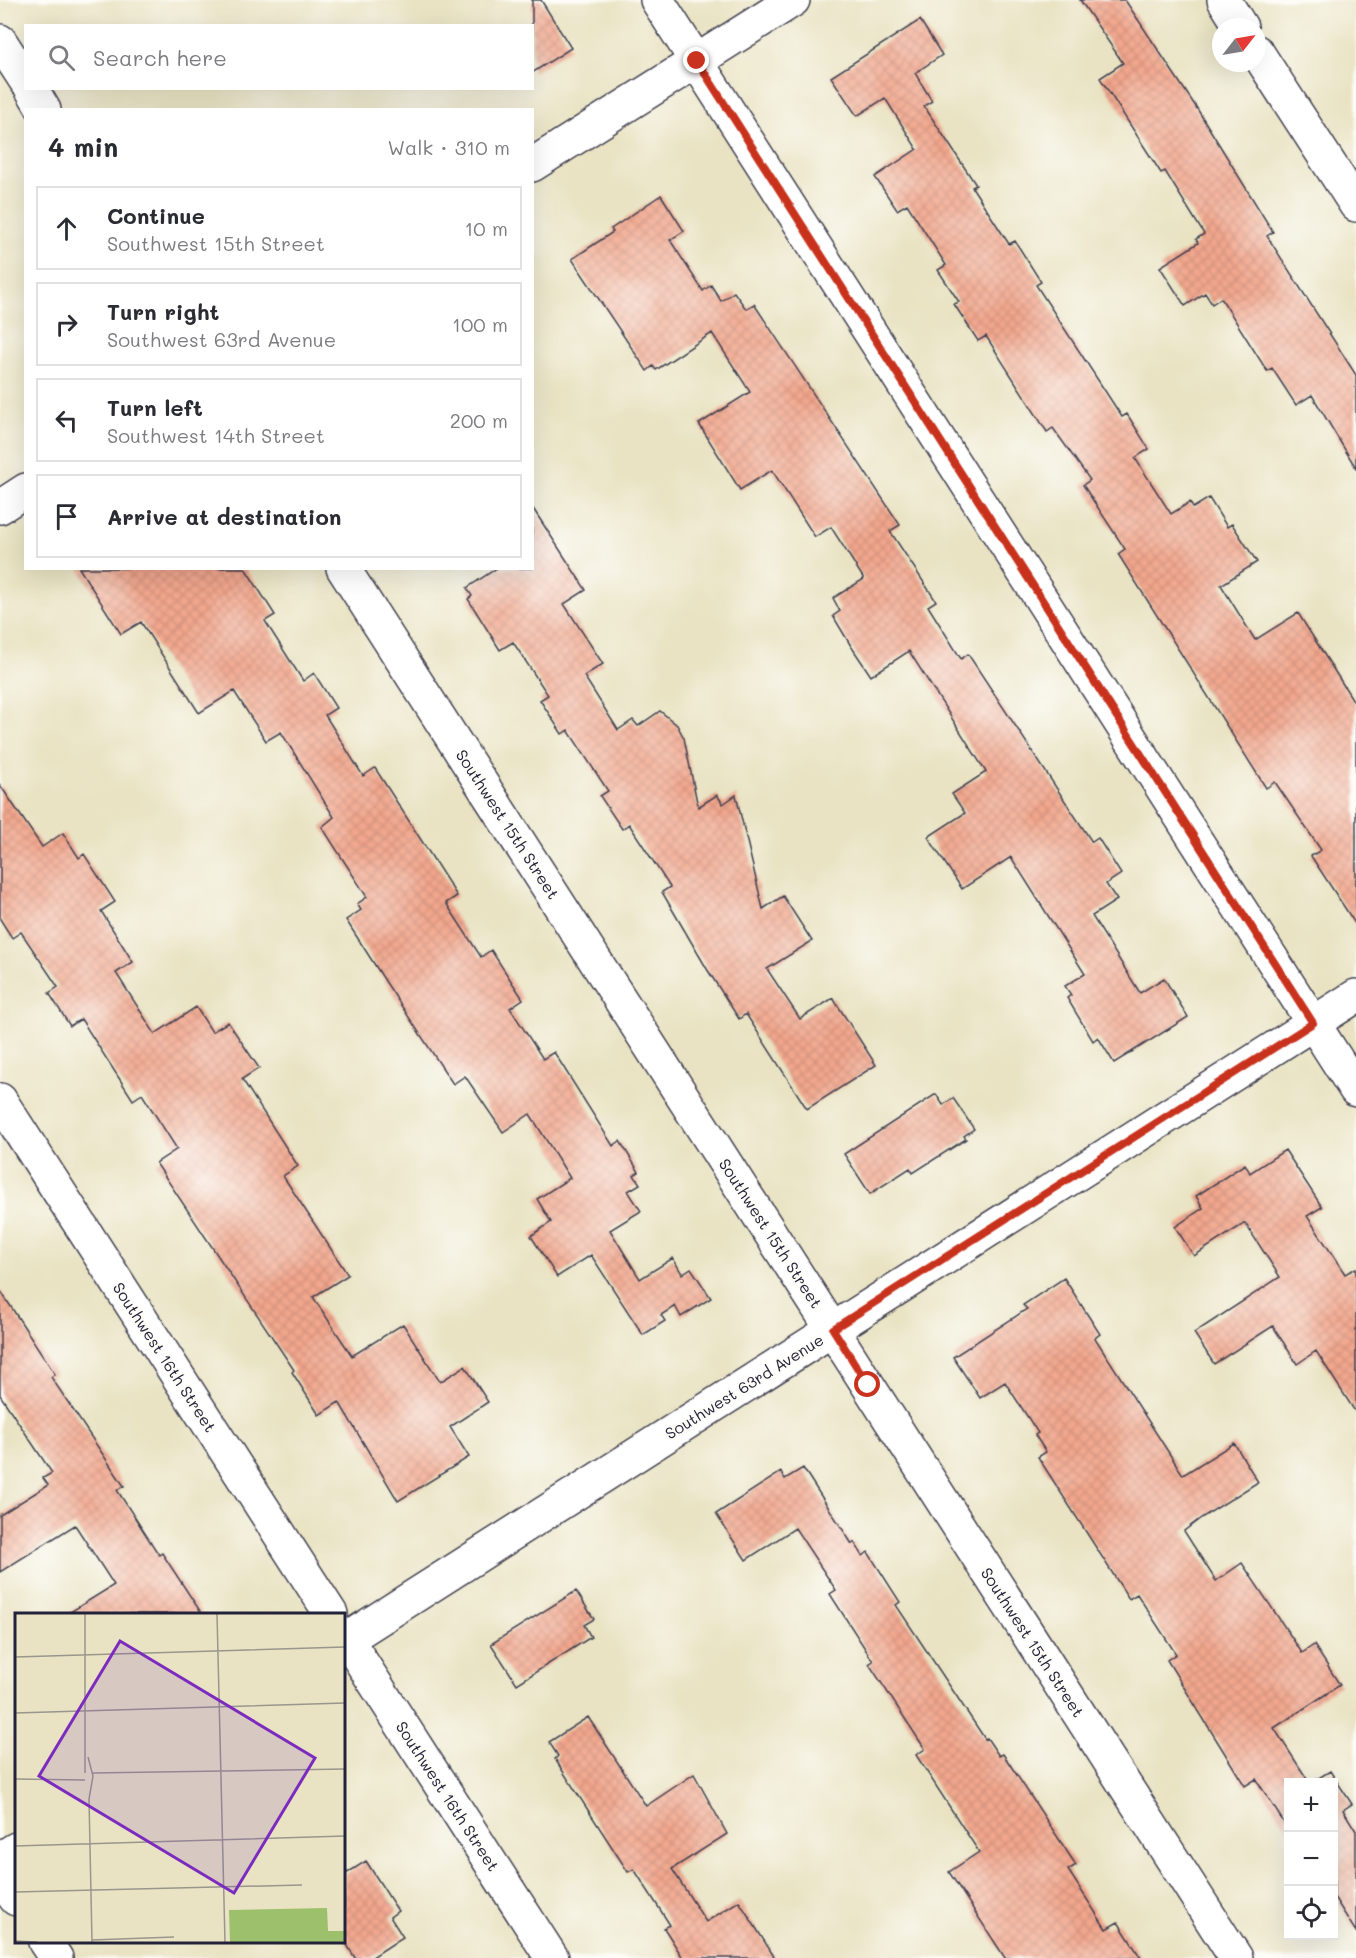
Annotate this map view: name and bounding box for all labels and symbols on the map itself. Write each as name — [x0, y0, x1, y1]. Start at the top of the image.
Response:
north arrow — [1212, 18, 1266, 72]
route end — [683, 47, 709, 73]
street label: Southwest 15th Street — [452, 745, 564, 903]
street label: Southwest 15th Street — [715, 1154, 827, 1312]
street label: Southwest 16th Street — [109, 1278, 221, 1436]
street label: Southwest 63rd Avenue — [661, 1329, 827, 1443]
route start — [854, 1371, 880, 1397]
street label: Southwest 15th Street — [977, 1563, 1089, 1721]
inset map — [15, 1613, 345, 1943]
street label: Southwest 16th Street — [392, 1717, 504, 1875]

